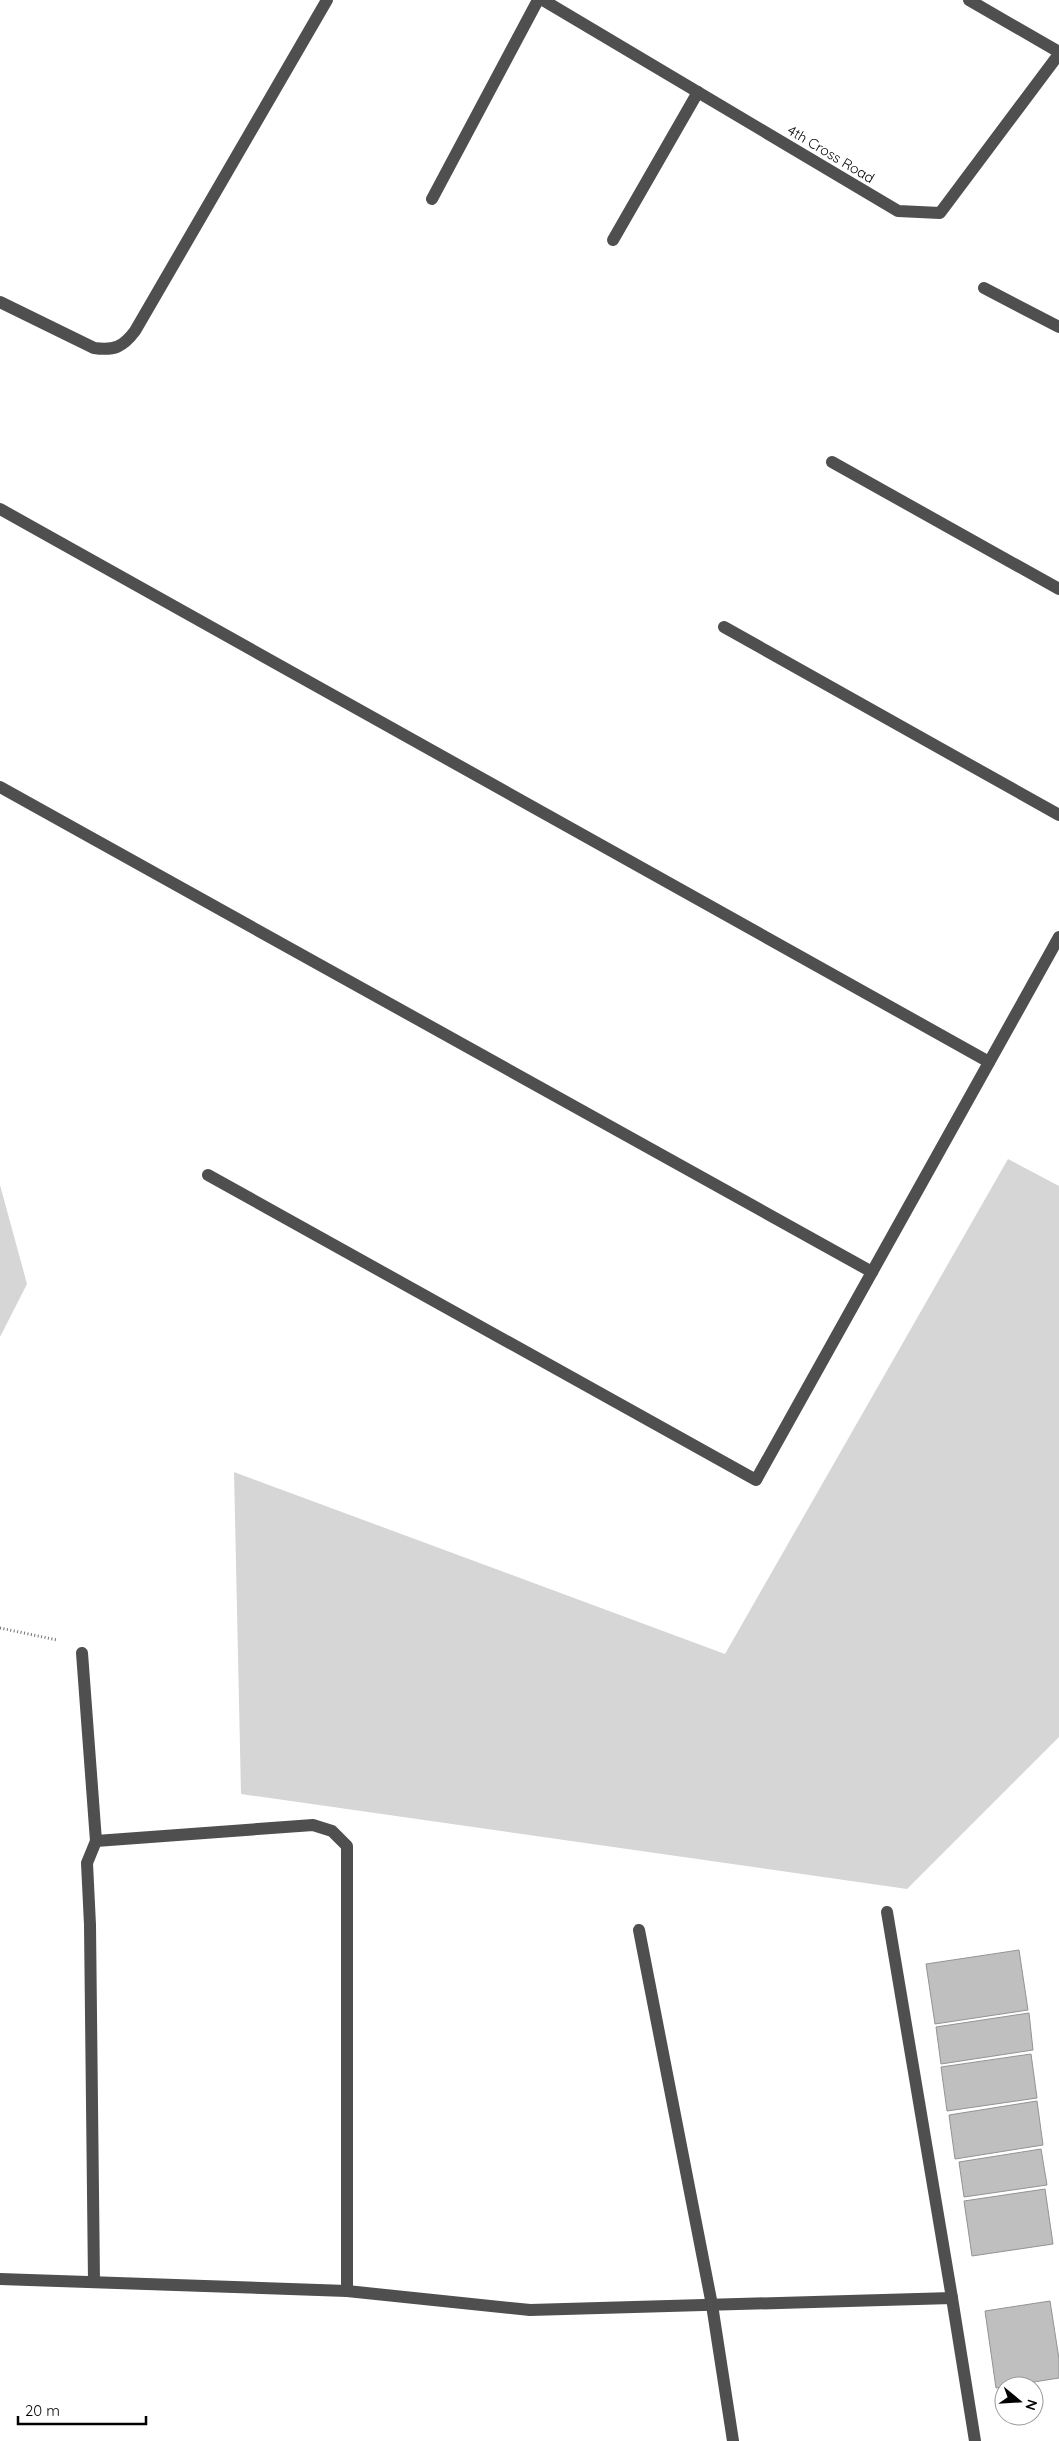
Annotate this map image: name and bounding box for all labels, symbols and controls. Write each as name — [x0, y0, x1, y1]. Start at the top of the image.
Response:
street label: 4th Cross Road — [784, 121, 878, 187]
north arrow — [994, 2376, 1044, 2426]
scale bar — [18, 2394, 145, 2426]
text: N — [1021, 2397, 1042, 2413]
text: 20 m — [25, 2401, 60, 2420]

